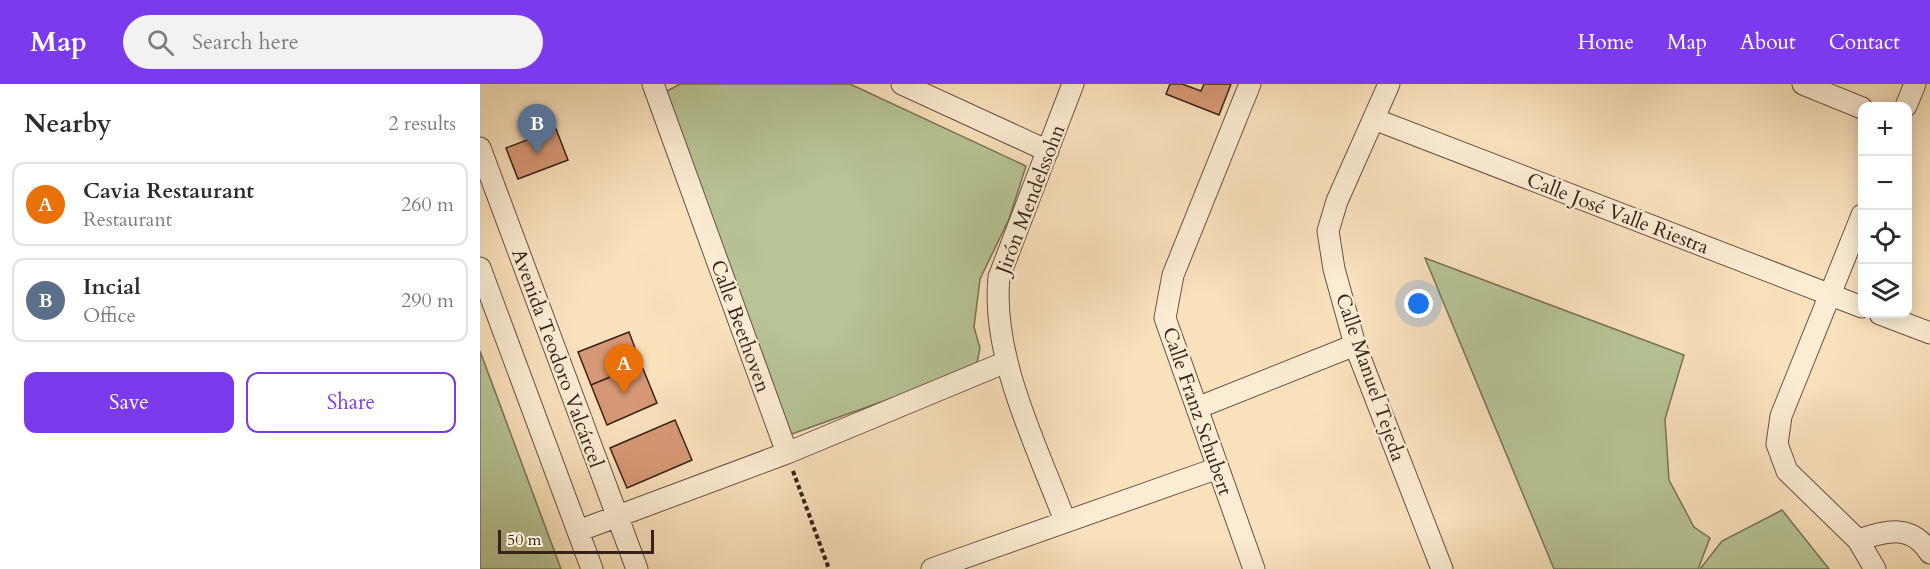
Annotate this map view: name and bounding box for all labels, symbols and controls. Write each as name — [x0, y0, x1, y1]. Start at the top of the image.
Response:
search box — [123, 15, 543, 69]
text: Map — [30, 23, 87, 61]
icon: search — [144, 26, 177, 59]
text: Search here — [192, 27, 299, 57]
text: Home — [1578, 28, 1634, 57]
text: Map — [1667, 28, 1707, 57]
text: About — [1740, 28, 1796, 57]
text: Contact — [1829, 28, 1900, 57]
map controls — [1858, 102, 1912, 318]
button: + — [1858, 102, 1912, 156]
pin: B — [518, 104, 556, 154]
text: Nearby — [24, 106, 112, 141]
text: 2 results — [388, 110, 456, 137]
street label: Jirón Mendelssohn — [988, 120, 1072, 281]
button: − — [1858, 156, 1912, 210]
street label: Calle José Valle Riestra — [1523, 166, 1713, 261]
text: Cavia Restaurant — [83, 176, 254, 206]
text: A — [38, 191, 53, 218]
text: 260 m — [401, 191, 454, 218]
text: Restaurant — [83, 206, 172, 233]
button: locate — [1858, 210, 1912, 264]
street label: Avenida Teodoro Valcárcel — [505, 245, 610, 471]
street label: Calle Beethoven — [704, 256, 777, 397]
button: layers — [1858, 264, 1912, 318]
text: Incial — [83, 272, 141, 302]
text: B — [38, 287, 53, 314]
text: 290 m — [401, 287, 454, 314]
your location — [1404, 289, 1433, 318]
street label: Calle Manuel Tejeda — [1329, 290, 1412, 465]
text: Office — [83, 302, 136, 329]
street label: Calle Franz Schubert — [1156, 324, 1239, 499]
pin: A — [604, 344, 644, 394]
button: Save — [24, 372, 234, 433]
button: Share — [246, 372, 456, 433]
scale bar — [498, 527, 654, 554]
text: 50 m — [507, 529, 541, 551]

